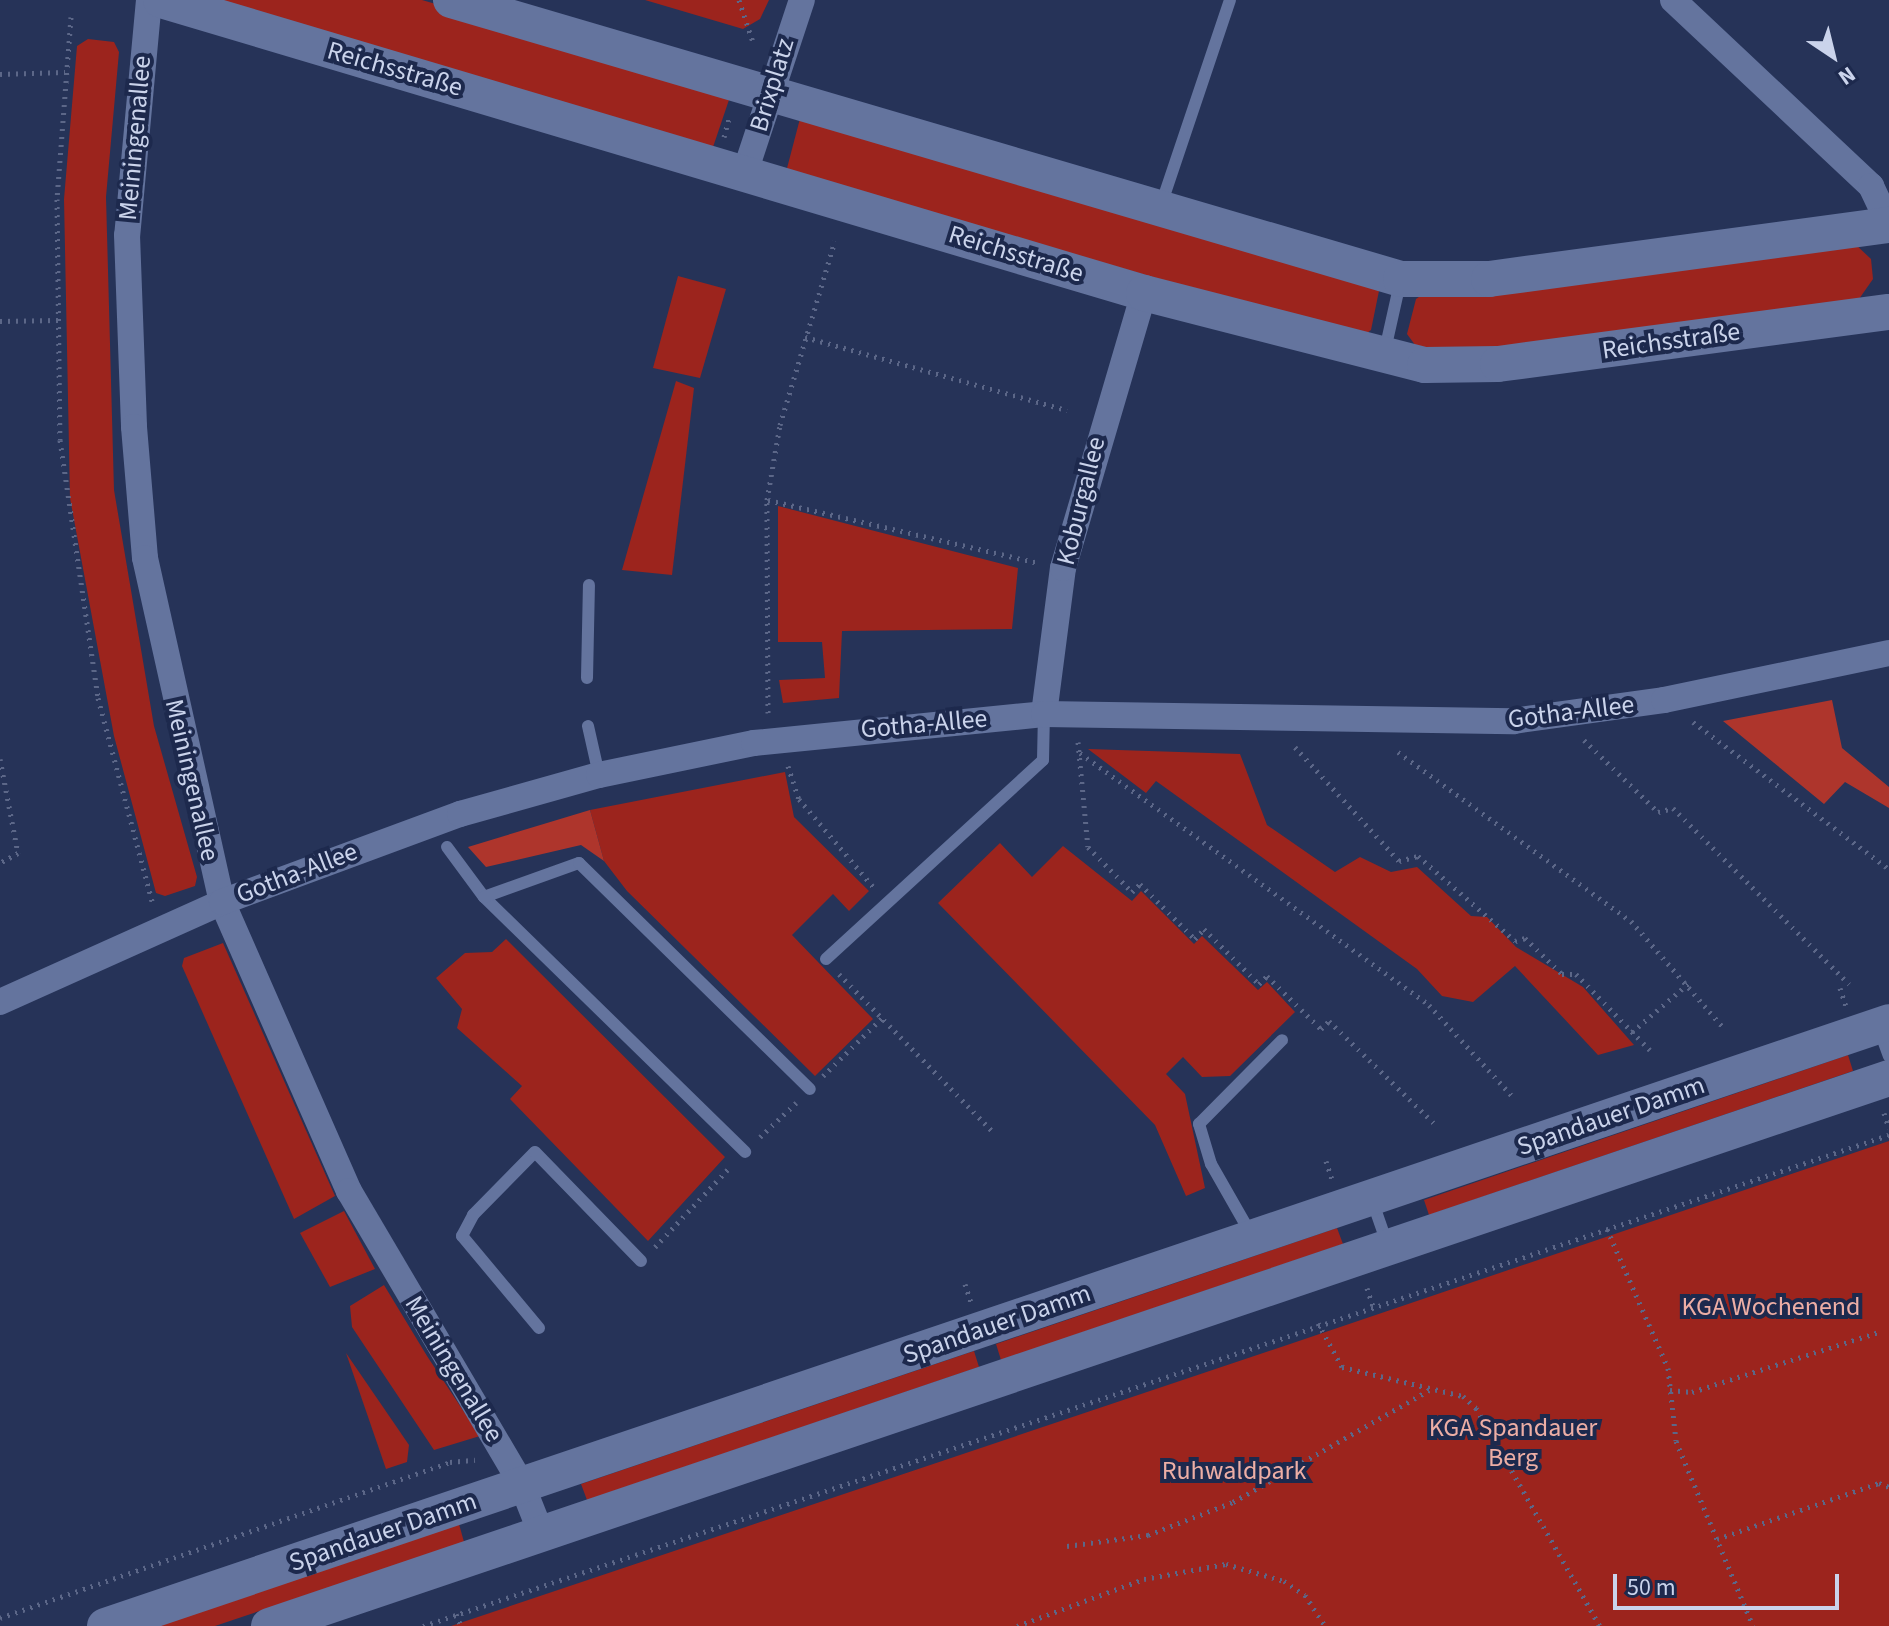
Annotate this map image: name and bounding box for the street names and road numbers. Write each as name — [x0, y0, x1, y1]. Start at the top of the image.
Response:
street label: Reichsstraße — [324, 35, 466, 103]
street label: Brixplatz — [743, 35, 801, 135]
street label: Meiningenallee — [112, 54, 158, 222]
street label: Reichsstraße — [945, 219, 1087, 289]
street label: Reichsstraße — [1600, 316, 1742, 366]
street label: Koburgallee — [1050, 434, 1112, 568]
street label: Gotha-Allee — [1506, 689, 1636, 735]
street label: Meiningenallee — [158, 696, 226, 864]
street label: Gotha-Allee — [859, 703, 989, 745]
street label: Gotha-Allee — [232, 836, 362, 910]
street label: Spandauer Damm — [1513, 1069, 1709, 1163]
street label: Spandauer Damm — [899, 1277, 1095, 1371]
street label: Meiningenallee — [398, 1290, 510, 1448]
street label: Spandauer Damm — [285, 1485, 481, 1579]

